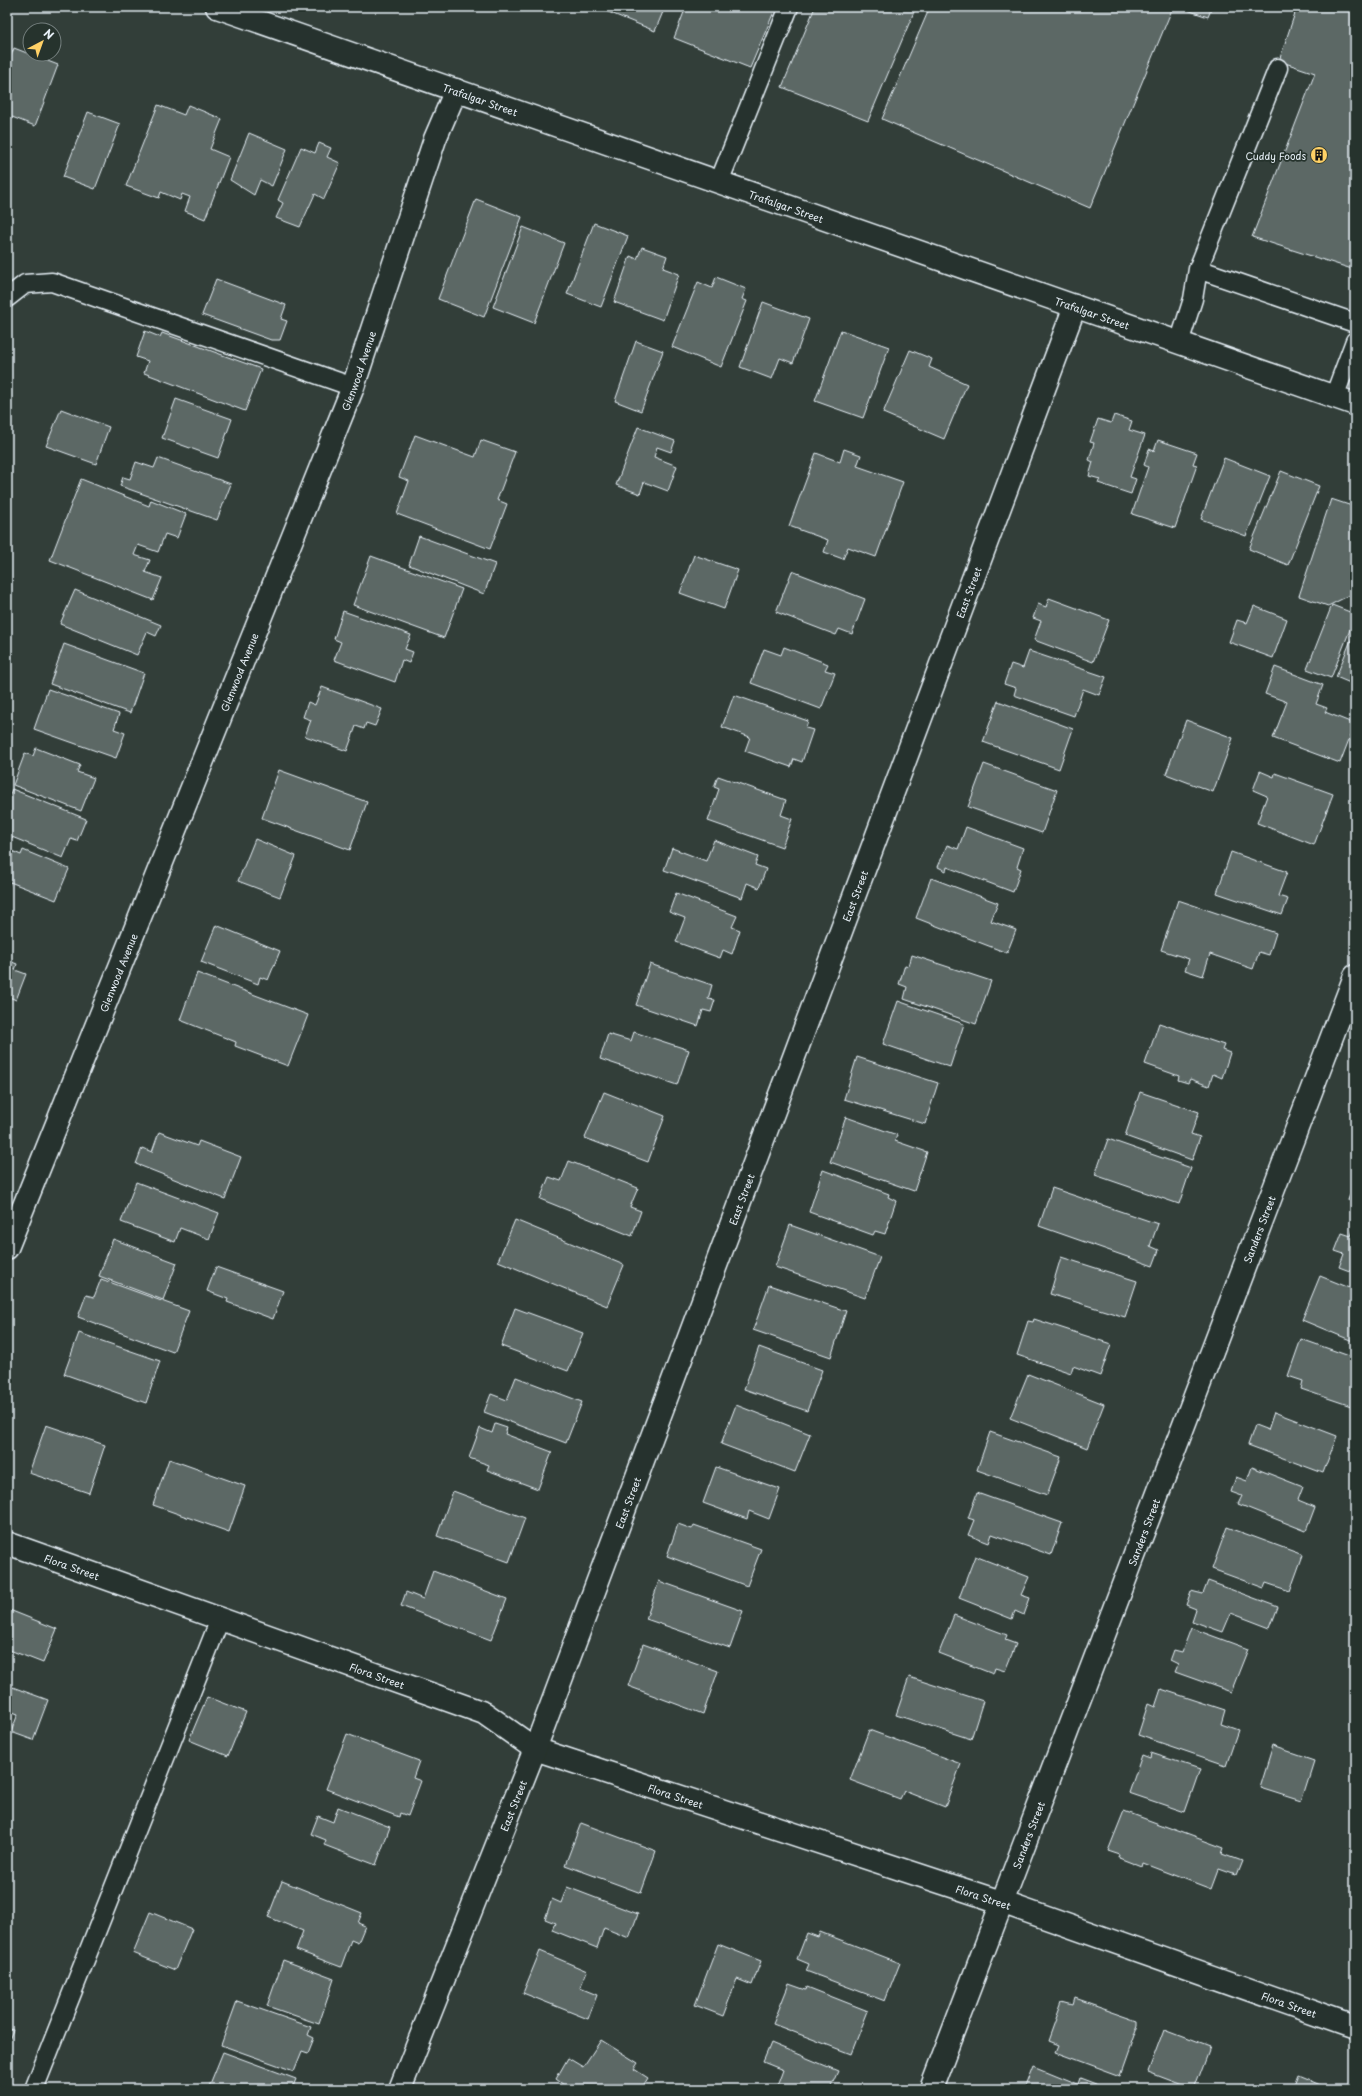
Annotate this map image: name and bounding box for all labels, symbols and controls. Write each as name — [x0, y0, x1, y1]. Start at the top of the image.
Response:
north arrow — [22, 22, 62, 62]
text: N — [40, 25, 58, 44]
street label: Trafalgar Street — [441, 79, 520, 119]
building icon: Cuddy Foods — [1309, 145, 1329, 165]
place label: Cuddy Foods — [1245, 148, 1306, 164]
street label: Trafalgar Street — [747, 186, 826, 226]
street label: Trafalgar Street — [1053, 292, 1132, 332]
street label: Glenwood Avenue — [337, 328, 379, 413]
street label: East Street — [951, 564, 984, 620]
street label: Glenwood Avenue — [216, 630, 261, 713]
street label: East Street — [838, 868, 871, 923]
street label: Glenwood Avenue — [95, 930, 140, 1014]
street label: East Street — [724, 1171, 757, 1227]
street label: Sanders Street — [1239, 1193, 1278, 1265]
street label: East Street — [611, 1475, 644, 1530]
street label: Sanders Street — [1123, 1496, 1163, 1568]
street label: Flora Street — [42, 1549, 102, 1583]
street label: Flora Street — [348, 1658, 407, 1692]
street label: East Street — [496, 1778, 529, 1833]
street label: Flora Street — [646, 1779, 705, 1811]
street label: Sanders Street — [1008, 1799, 1048, 1871]
street label: Flora Street — [954, 1880, 1013, 1913]
street label: Flora Street — [1260, 1987, 1319, 2020]

